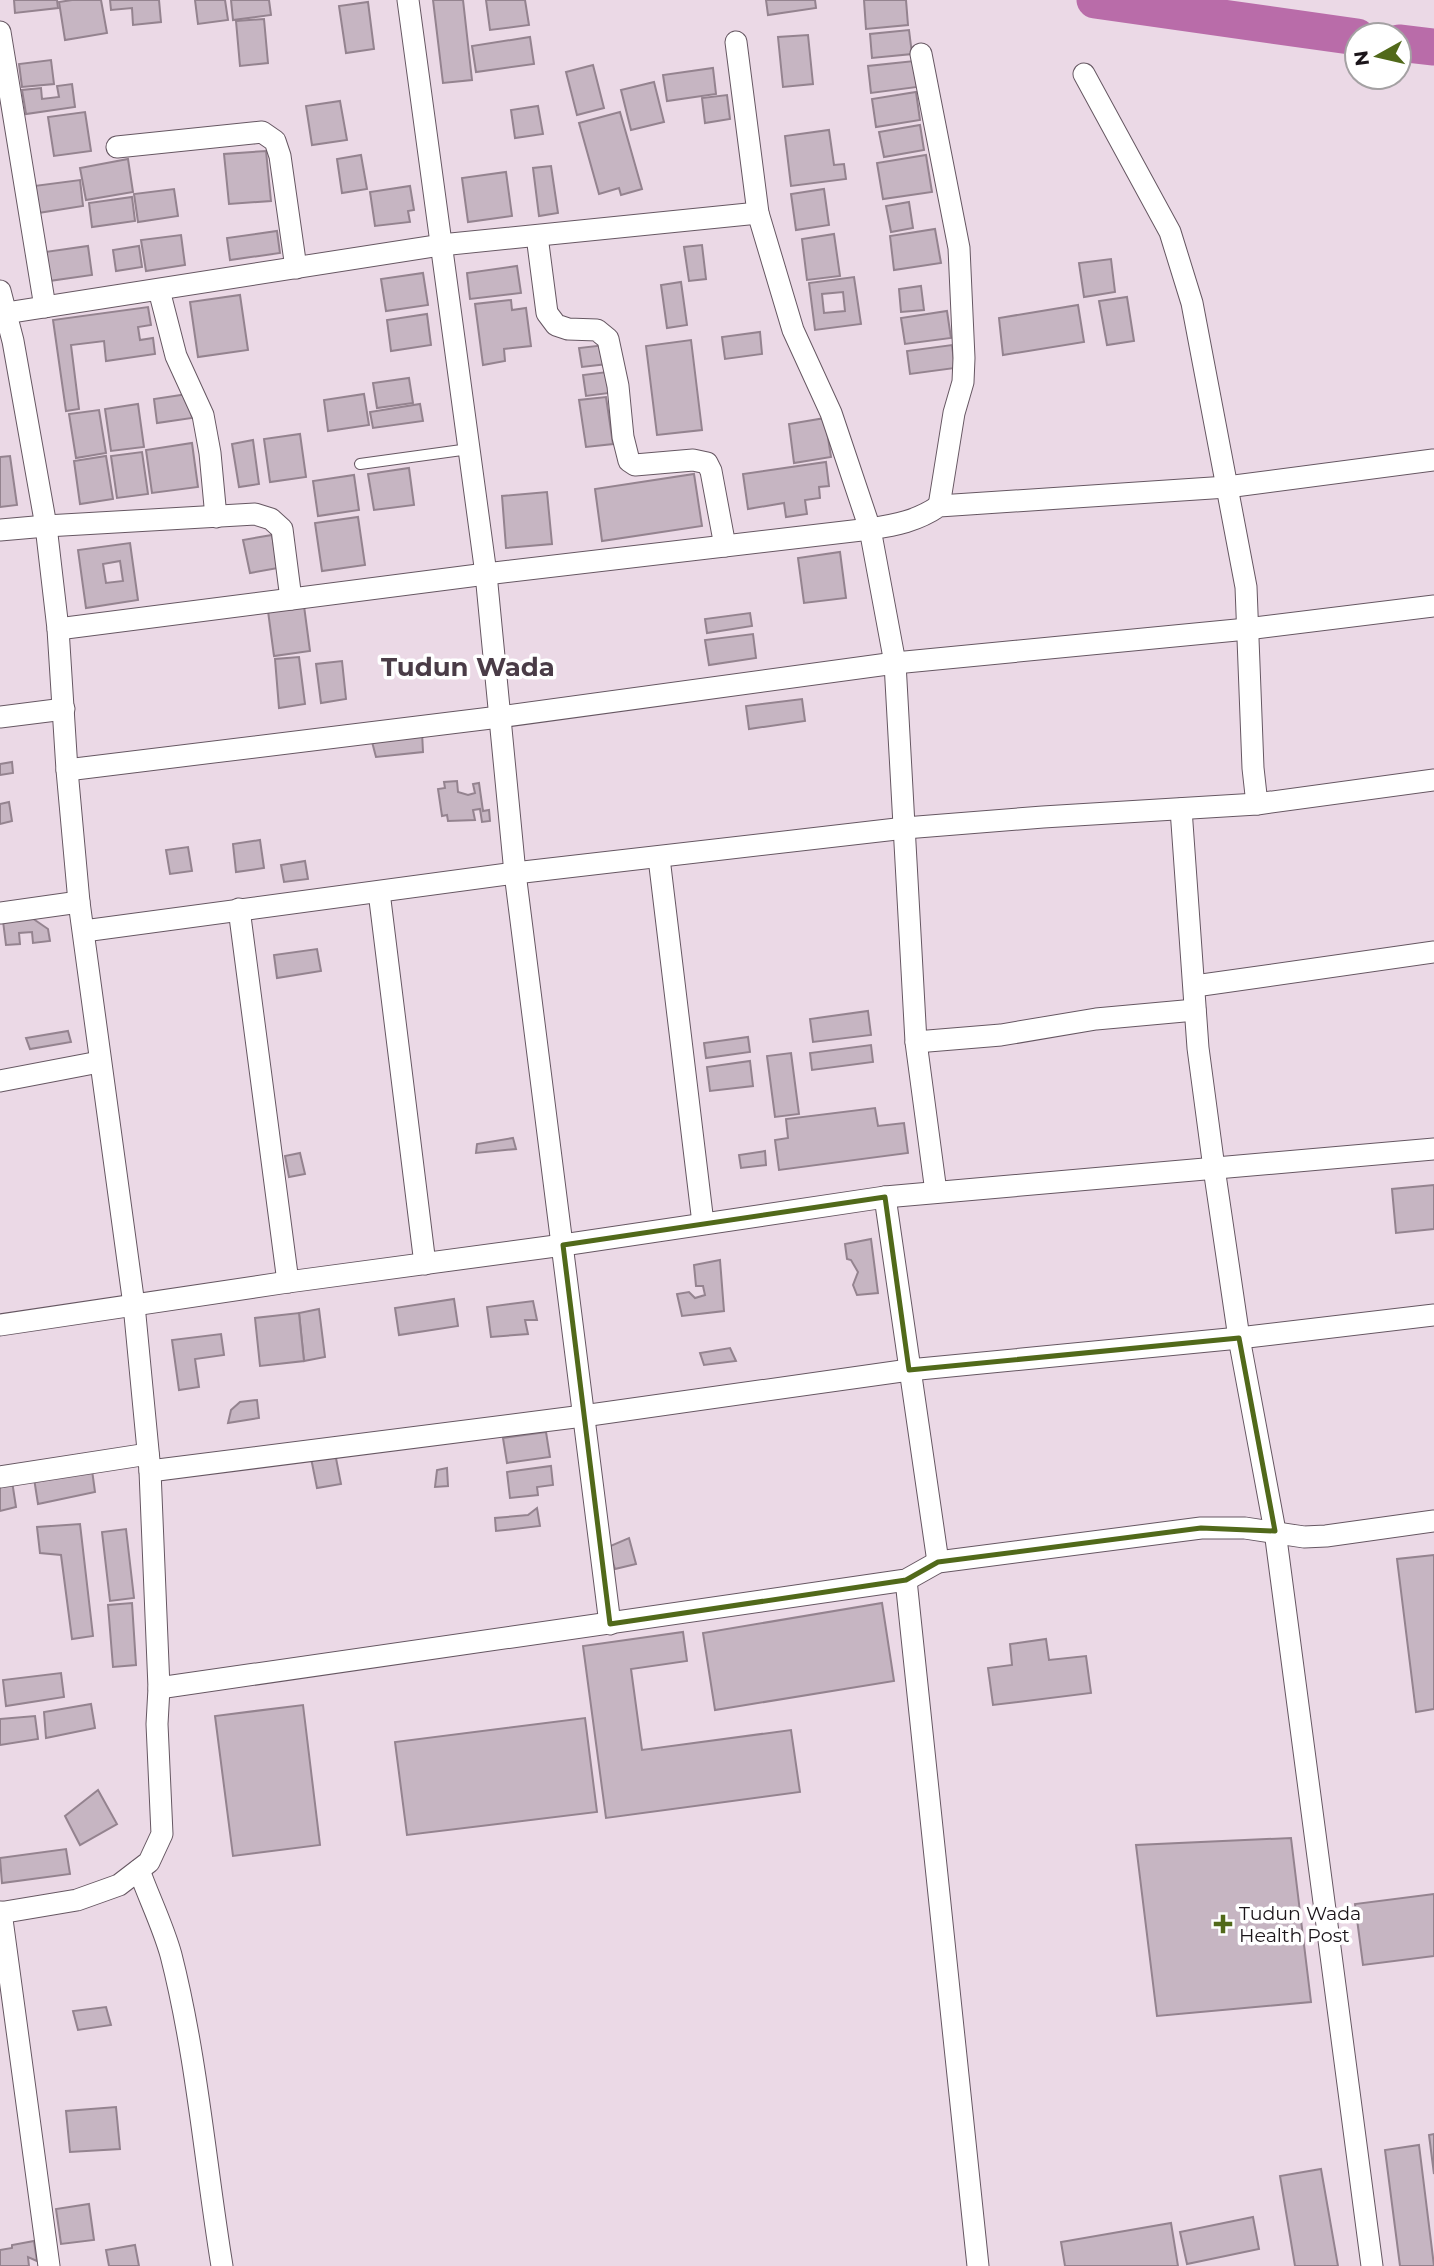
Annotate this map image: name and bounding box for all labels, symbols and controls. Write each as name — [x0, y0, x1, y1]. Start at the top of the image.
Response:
north arrow — [1343, 21, 1413, 91]
text: N — [1349, 49, 1374, 68]
district label: Tudun Wada — [381, 651, 555, 683]
place label: Tudun Wada Health Post — [1239, 1902, 1361, 1947]
marker: Tudun Wada Health Post — [1213, 1914, 1233, 1934]

